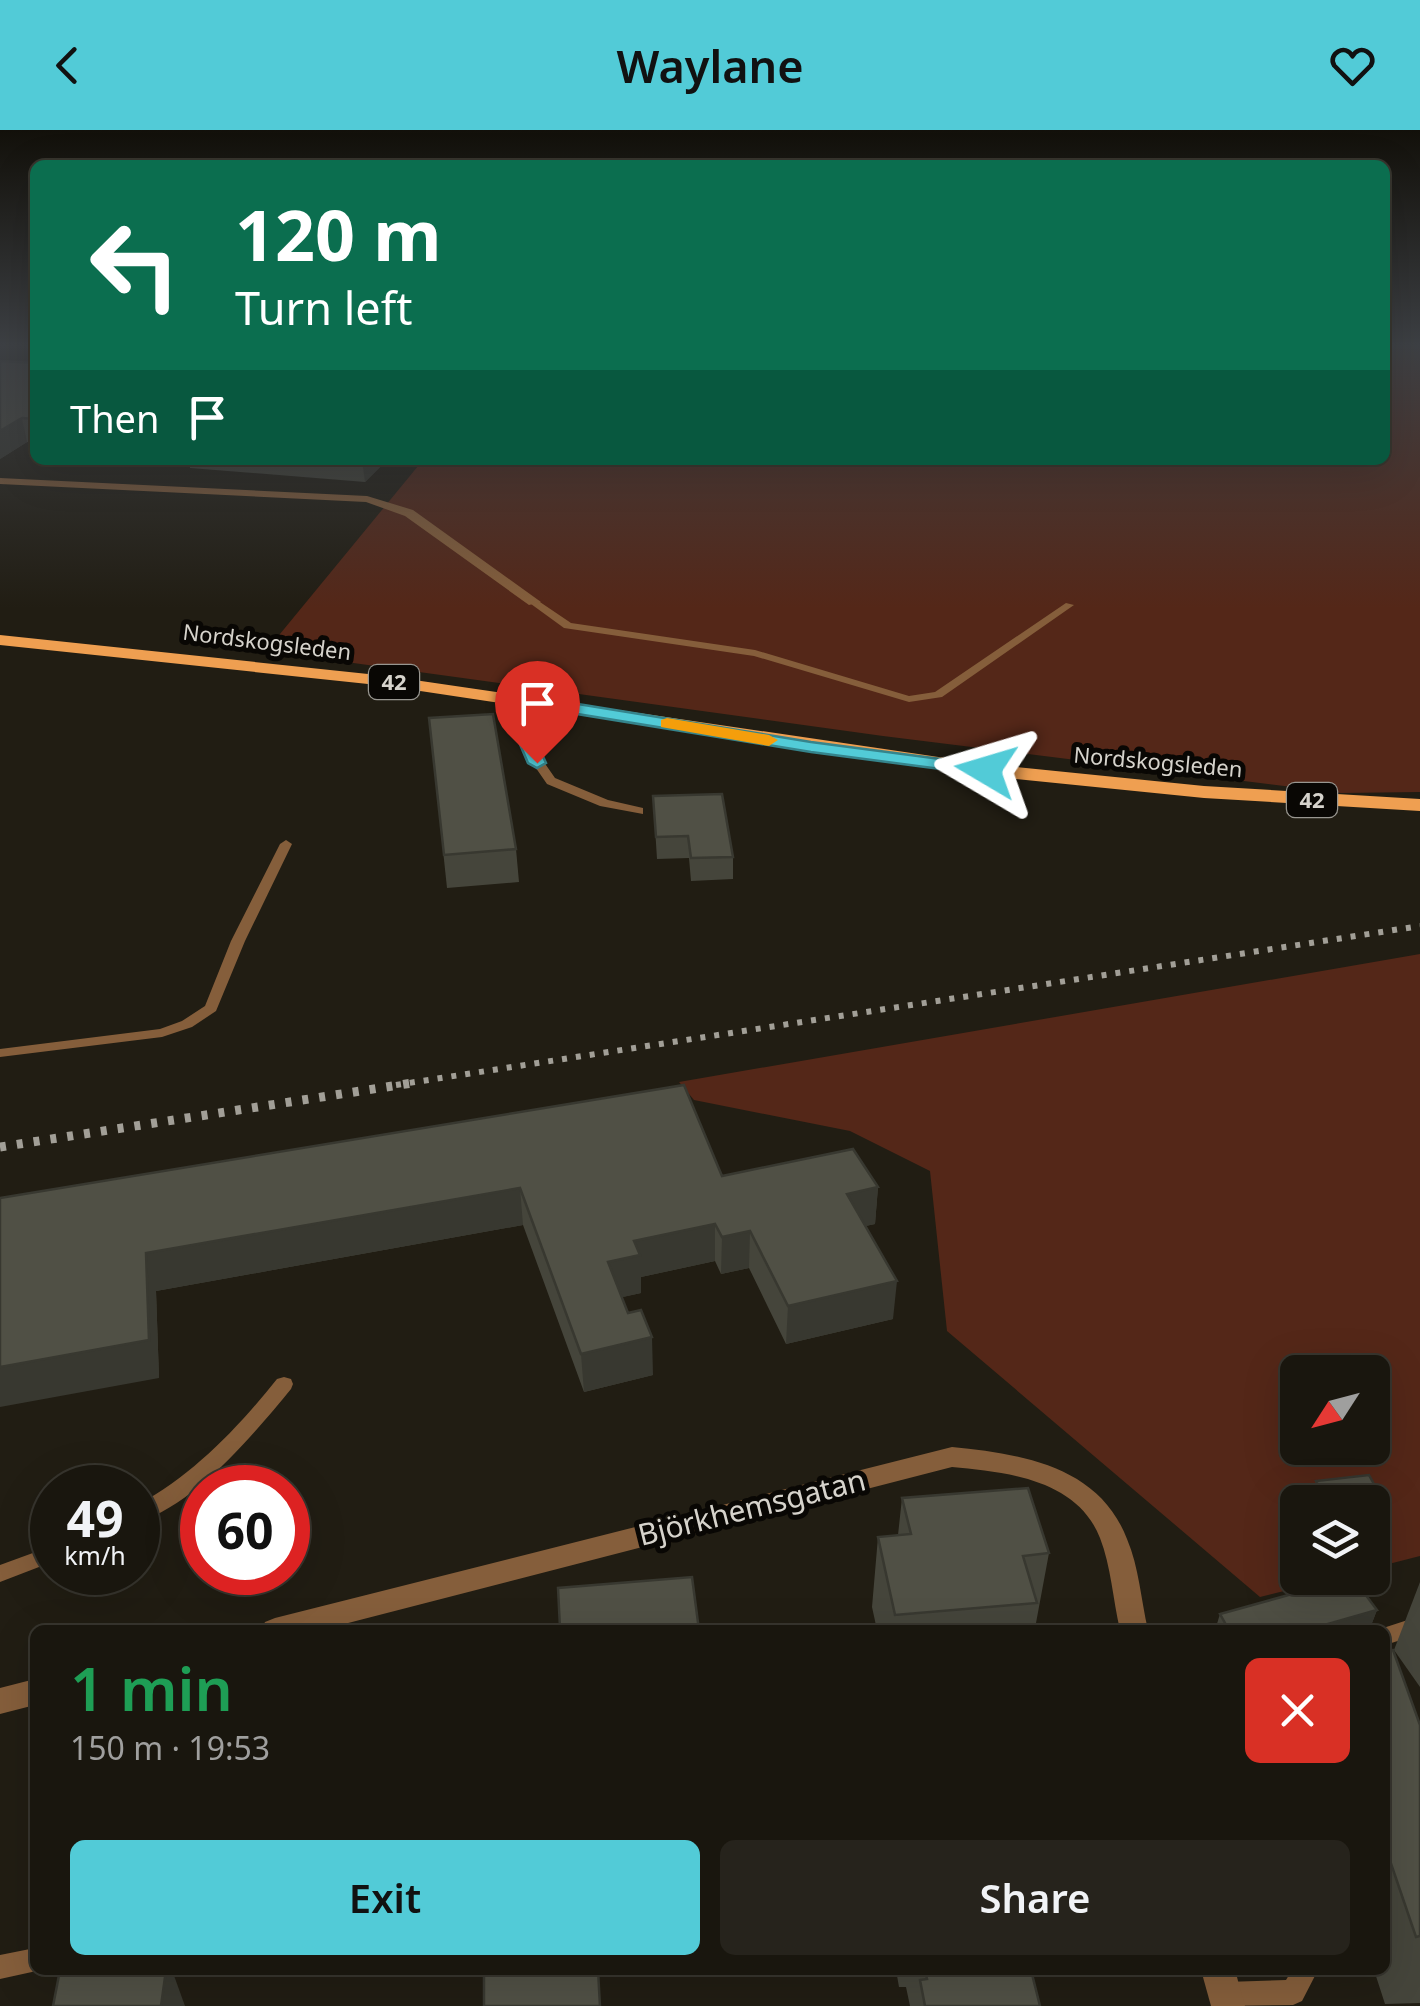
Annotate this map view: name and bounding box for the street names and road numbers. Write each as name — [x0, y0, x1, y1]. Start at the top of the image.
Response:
street label: Nordskogsleden — [181, 616, 353, 666]
road number: 42 — [369, 665, 419, 699]
street label: Nordskogsleden — [1072, 739, 1244, 783]
road number: 42 — [1287, 783, 1337, 817]
street label: Björkhemsgatan — [634, 1458, 870, 1555]

